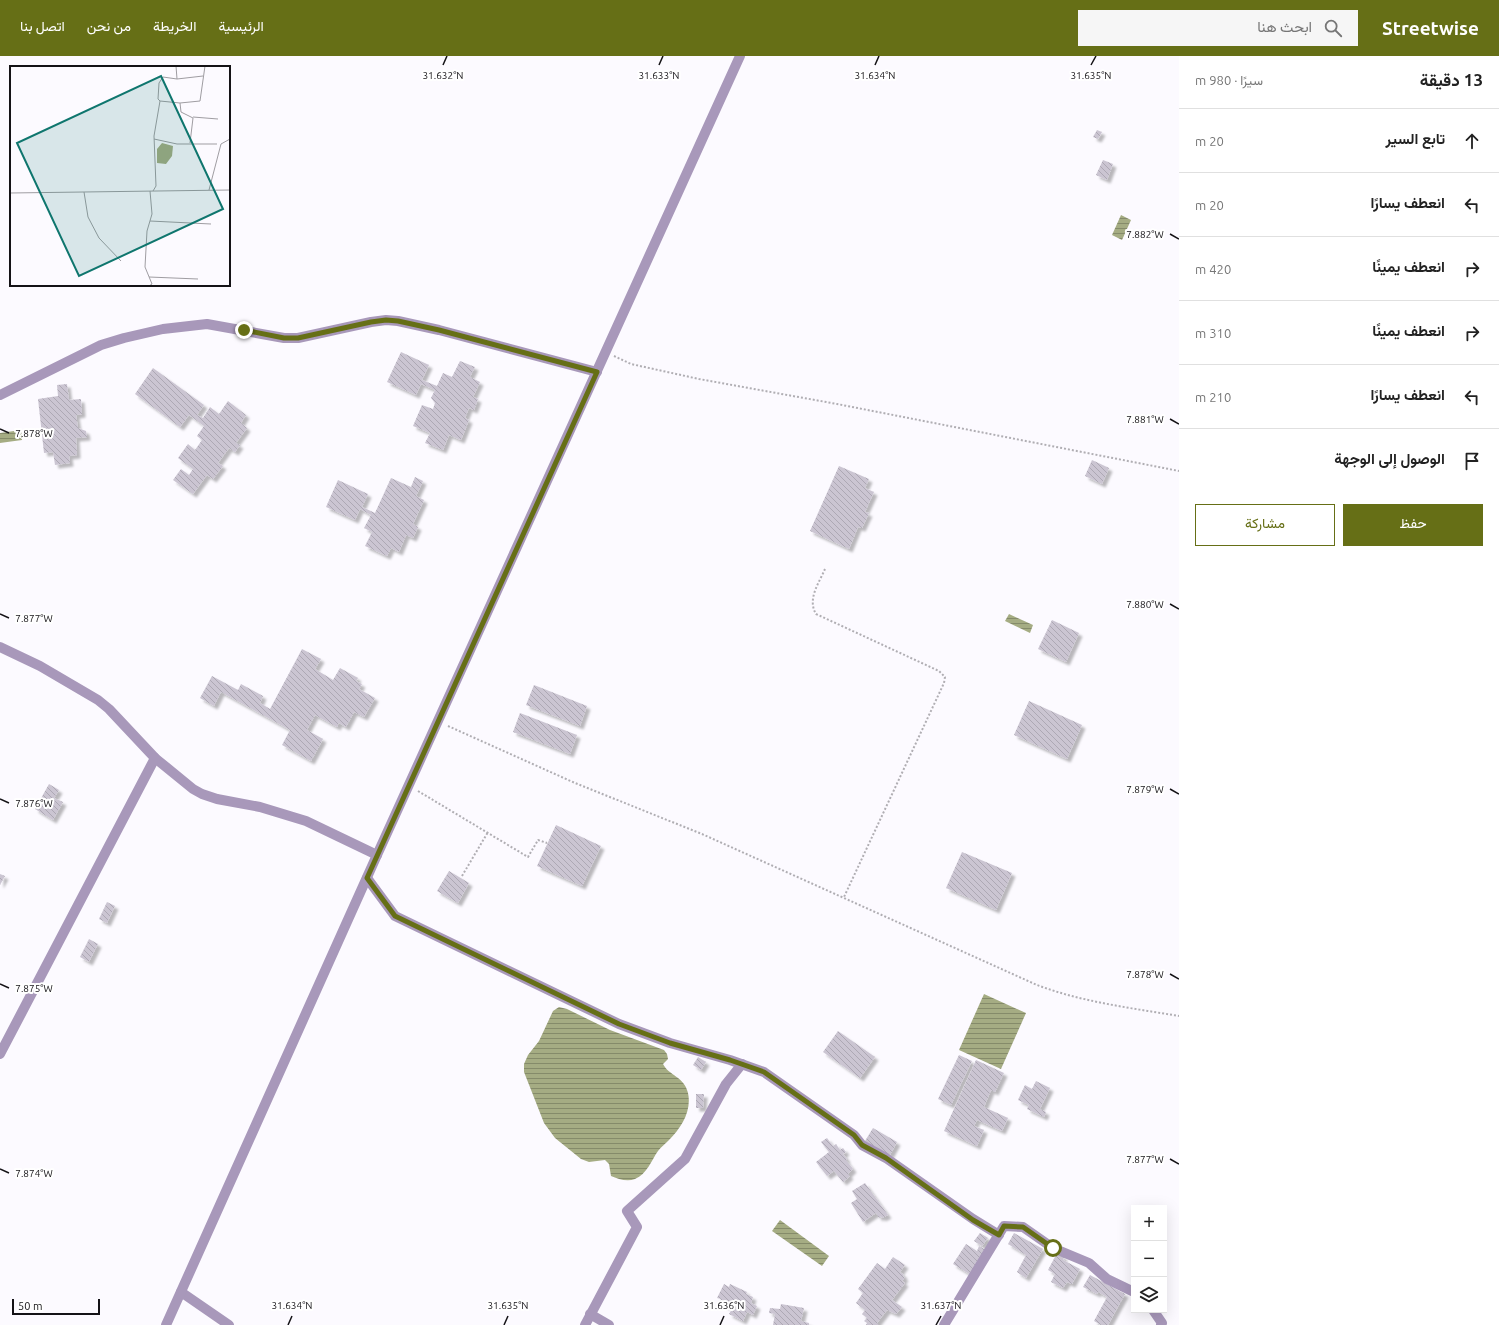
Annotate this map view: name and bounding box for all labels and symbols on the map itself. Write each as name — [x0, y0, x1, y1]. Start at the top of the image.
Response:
inset map — [10, 66, 230, 286]
text: 31.632°N — [422, 70, 464, 81]
text: 31.633°N — [638, 70, 680, 81]
text: 31.634°N — [854, 70, 896, 81]
text: 31.635°N — [1070, 70, 1112, 81]
text: 7.882°W — [1126, 229, 1164, 240]
route end — [235, 321, 253, 339]
text: 7.881°W — [1126, 414, 1164, 425]
text: 7.878°W — [15, 428, 53, 439]
text: 7.880°W — [1126, 599, 1164, 610]
text: 7.877°W — [15, 613, 53, 624]
text: 7.879°W — [1126, 784, 1164, 795]
text: 7.876°W — [15, 798, 53, 809]
text: 7.878°W — [1126, 969, 1164, 980]
text: 7.875°W — [15, 983, 53, 994]
text: 7.877°W — [1126, 1154, 1164, 1165]
text: 7.874°W — [15, 1168, 53, 1179]
route start — [1044, 1239, 1062, 1257]
scale bar — [12, 1297, 100, 1316]
text: 31.634°N — [271, 1300, 313, 1311]
text: 31.635°N — [487, 1300, 529, 1311]
text: 31.636°N — [703, 1300, 745, 1311]
text: 31.637°N — [920, 1300, 962, 1311]

